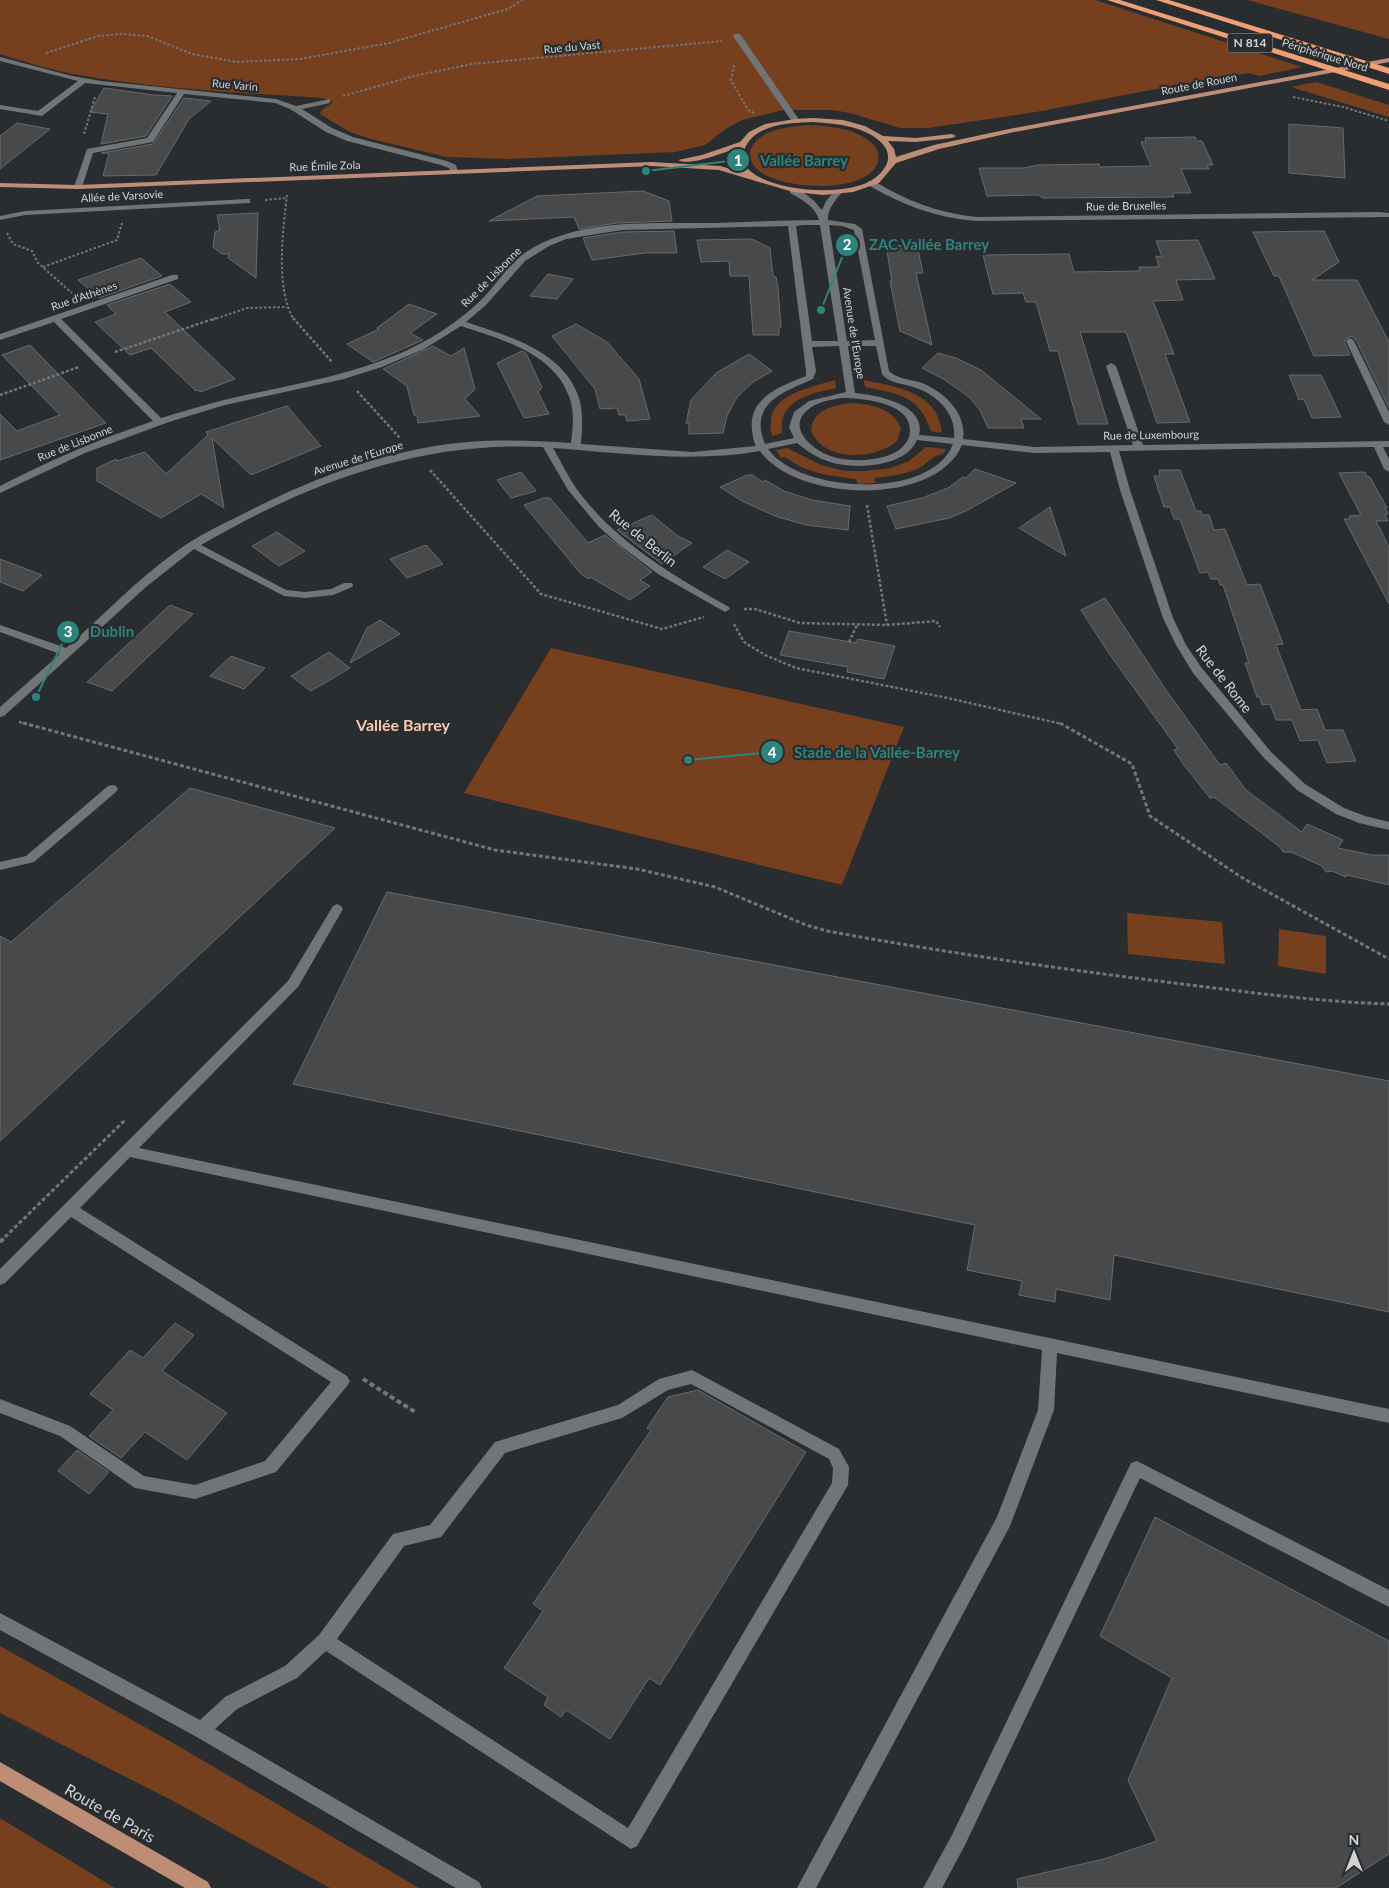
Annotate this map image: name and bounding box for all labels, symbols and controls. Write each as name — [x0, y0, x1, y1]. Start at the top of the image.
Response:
road number: N 814 — [1228, 34, 1272, 52]
street label: Périphérique Nord — [1281, 35, 1370, 74]
street label: Rue du Vast — [543, 38, 601, 55]
street label: Route de Rouen — [1160, 70, 1238, 97]
street label: Rue Varin — [212, 76, 258, 93]
callout: Vallée Barrey — [725, 145, 858, 175]
text: 1 — [734, 151, 742, 169]
text: Vallée Barrey — [759, 151, 848, 169]
street label: Rue Émile Zola — [289, 158, 361, 173]
street label: Allée de Varsovie — [80, 187, 164, 204]
street label: Rue de Bruxelles — [1086, 198, 1166, 213]
callout: ZAC Vallée Barrey — [834, 230, 1000, 260]
text: 2 — [843, 235, 852, 253]
text: ZAC Vallée Barrey — [869, 235, 989, 253]
street label: Rue de Lisbonne — [458, 244, 524, 309]
street label: Rue d'Athènes — [49, 278, 119, 313]
street label: Avenue de l'Europe — [841, 286, 868, 380]
street label: Rue de Lisbonne — [35, 422, 114, 464]
street label: Rue de Luxembourg — [1103, 427, 1199, 442]
street label: Avenue de l'Europe — [311, 438, 404, 477]
street label: Rue de Berlin — [606, 505, 681, 570]
callout: Dublin — [55, 617, 145, 647]
text: 3 — [64, 622, 72, 640]
text: Dublin — [90, 622, 134, 640]
street label: Rue de Rome — [1193, 641, 1256, 716]
district label: Vallée Barrey — [355, 715, 451, 734]
callout: Stade de la Vallée-Barrey — [759, 737, 971, 767]
text: 4 — [768, 743, 777, 761]
text: Stade de la Vallée-Barrey — [794, 743, 960, 761]
street label: Route de Paris — [62, 1779, 159, 1846]
north arrow — [1329, 1828, 1379, 1878]
text: N — [1349, 1831, 1359, 1848]

